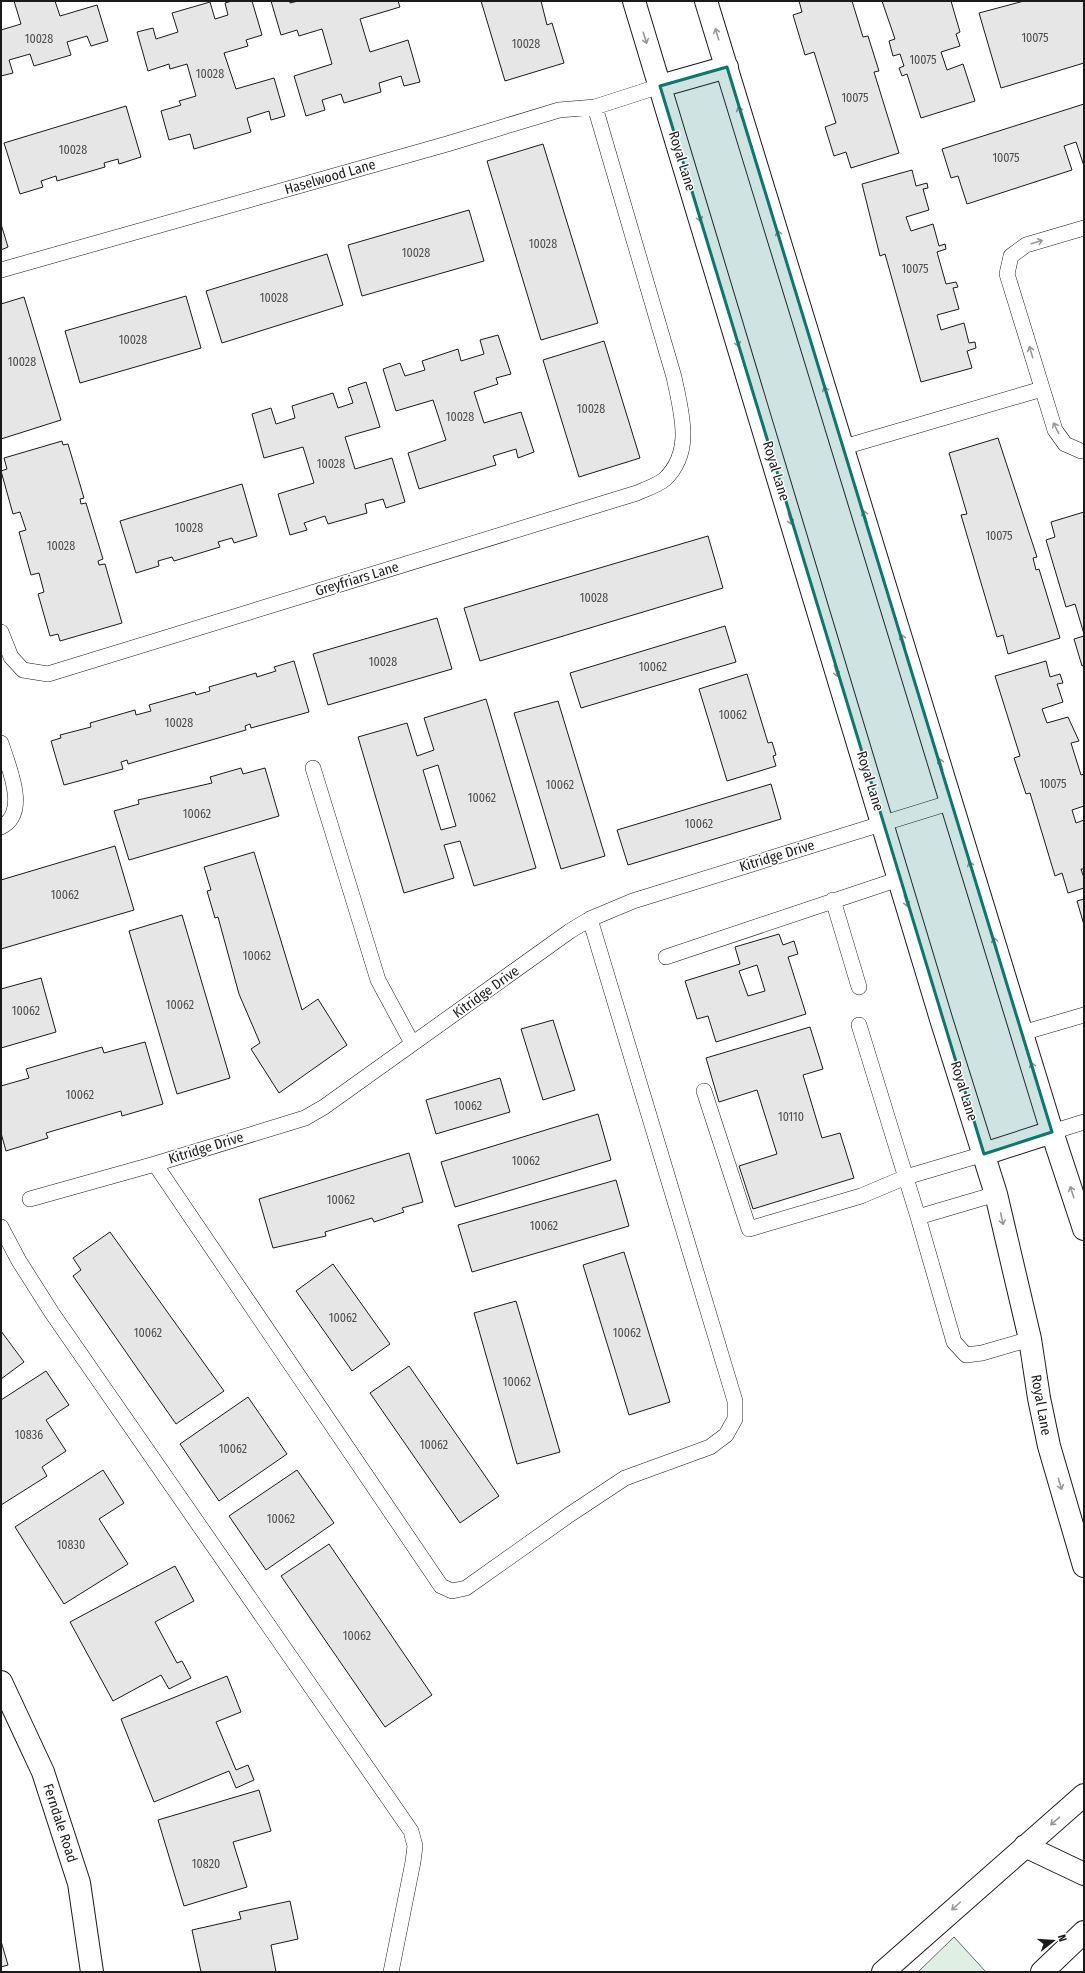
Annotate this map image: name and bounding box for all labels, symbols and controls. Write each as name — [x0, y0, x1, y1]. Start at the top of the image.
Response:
one-way arrow — [712, 29, 720, 41]
house number: 10075 — [1021, 31, 1049, 45]
house number: 10028 — [25, 32, 53, 46]
one-way arrow — [642, 32, 649, 45]
house number: 10028 — [512, 37, 540, 51]
house number: 10075 — [909, 53, 937, 67]
house number: 10028 — [196, 67, 224, 81]
house number: 10075 — [841, 91, 869, 105]
one-way arrow — [736, 106, 744, 118]
street label: Royal Lane — [665, 129, 699, 193]
house number: 10028 — [59, 143, 87, 157]
house number: 10075 — [992, 151, 1020, 165]
street label: Haselwood Lane — [283, 156, 377, 198]
one-way arrow — [696, 210, 703, 223]
one-way arrow — [775, 229, 782, 242]
house number: 10028 — [529, 237, 557, 251]
one-way arrow — [1031, 238, 1044, 245]
house number: 10028 — [402, 246, 430, 260]
house number: 10075 — [901, 262, 929, 276]
house number: 10028 — [260, 291, 288, 305]
house number: 10028 — [119, 333, 147, 347]
one-way arrow — [734, 334, 741, 347]
one-way arrow — [1027, 345, 1034, 358]
house number: 10028 — [8, 355, 36, 369]
one-way arrow — [822, 386, 830, 398]
house number: 10028 — [577, 402, 605, 416]
house number: 10028 — [446, 410, 474, 424]
one-way arrow — [1051, 422, 1059, 434]
street label: Royal Lane — [759, 439, 793, 503]
house number: 10028 — [317, 457, 345, 471]
one-way arrow — [860, 510, 868, 522]
one-way arrow — [787, 512, 794, 525]
house number: 10028 — [175, 521, 203, 535]
house number: 10075 — [985, 529, 1013, 543]
house number: 10028 — [47, 539, 75, 553]
street label: Greyfriars Lane — [313, 558, 401, 600]
house number: 10028 — [580, 591, 608, 605]
one-way arrow — [898, 634, 906, 646]
house number: 10028 — [369, 655, 397, 669]
house number: 10062 — [639, 660, 667, 674]
one-way arrow — [833, 664, 840, 677]
house number: 10062 — [719, 708, 747, 722]
house number: 10028 — [165, 716, 193, 730]
street label: Royal Lane — [853, 749, 887, 813]
one-way arrow — [936, 759, 944, 771]
house number: 10075 — [1039, 777, 1067, 791]
house number: 10062 — [546, 778, 574, 792]
house number: 10062 — [468, 791, 496, 805]
house number: 10062 — [183, 807, 211, 821]
house number: 10062 — [685, 817, 713, 831]
street label: Kitridge Drive — [737, 837, 817, 875]
one-way arrow — [967, 860, 974, 873]
house number: 10062 — [51, 888, 79, 902]
one-way arrow — [903, 894, 910, 907]
one-way arrow — [991, 937, 998, 950]
house number: 10062 — [243, 949, 271, 963]
street label: Kitridge Drive — [450, 962, 522, 1022]
house number: 10062 — [166, 998, 194, 1012]
house number: 10062 — [12, 1004, 40, 1018]
street label: Royal Lane — [947, 1059, 981, 1123]
one-way arrow — [1029, 1061, 1036, 1074]
house number: 10062 — [66, 1088, 94, 1102]
house number: 10062 — [454, 1099, 482, 1113]
house number: 10110 — [778, 1110, 804, 1124]
street label: Kitridge Drive — [166, 1129, 246, 1167]
house number: 10062 — [512, 1154, 540, 1168]
one-way arrow — [1068, 1185, 1075, 1198]
house number: 10062 — [327, 1193, 355, 1207]
one-way arrow — [998, 1212, 1006, 1225]
house number: 10062 — [530, 1219, 558, 1233]
house number: 10062 — [329, 1311, 357, 1325]
house number: 10062 — [134, 1326, 162, 1340]
house number: 10062 — [613, 1326, 641, 1340]
street label: Royal Lane — [1027, 1373, 1055, 1437]
house number: 10062 — [503, 1375, 531, 1389]
house number: 10836 — [15, 1428, 43, 1442]
house number: 10062 — [420, 1438, 448, 1452]
house number: 10062 — [219, 1442, 247, 1456]
one-way arrow — [1057, 1477, 1064, 1490]
house number: 10062 — [267, 1512, 295, 1526]
house number: 10830 — [57, 1538, 85, 1552]
house number: 10062 — [343, 1629, 371, 1643]
street label: Ferndale Road — [39, 1781, 81, 1865]
one-way arrow — [1049, 1816, 1060, 1825]
house number: 10820 — [192, 1857, 220, 1871]
one-way arrow — [952, 1901, 962, 1910]
north arrow — [1033, 1921, 1073, 1961]
text: N — [1055, 1933, 1069, 1943]

